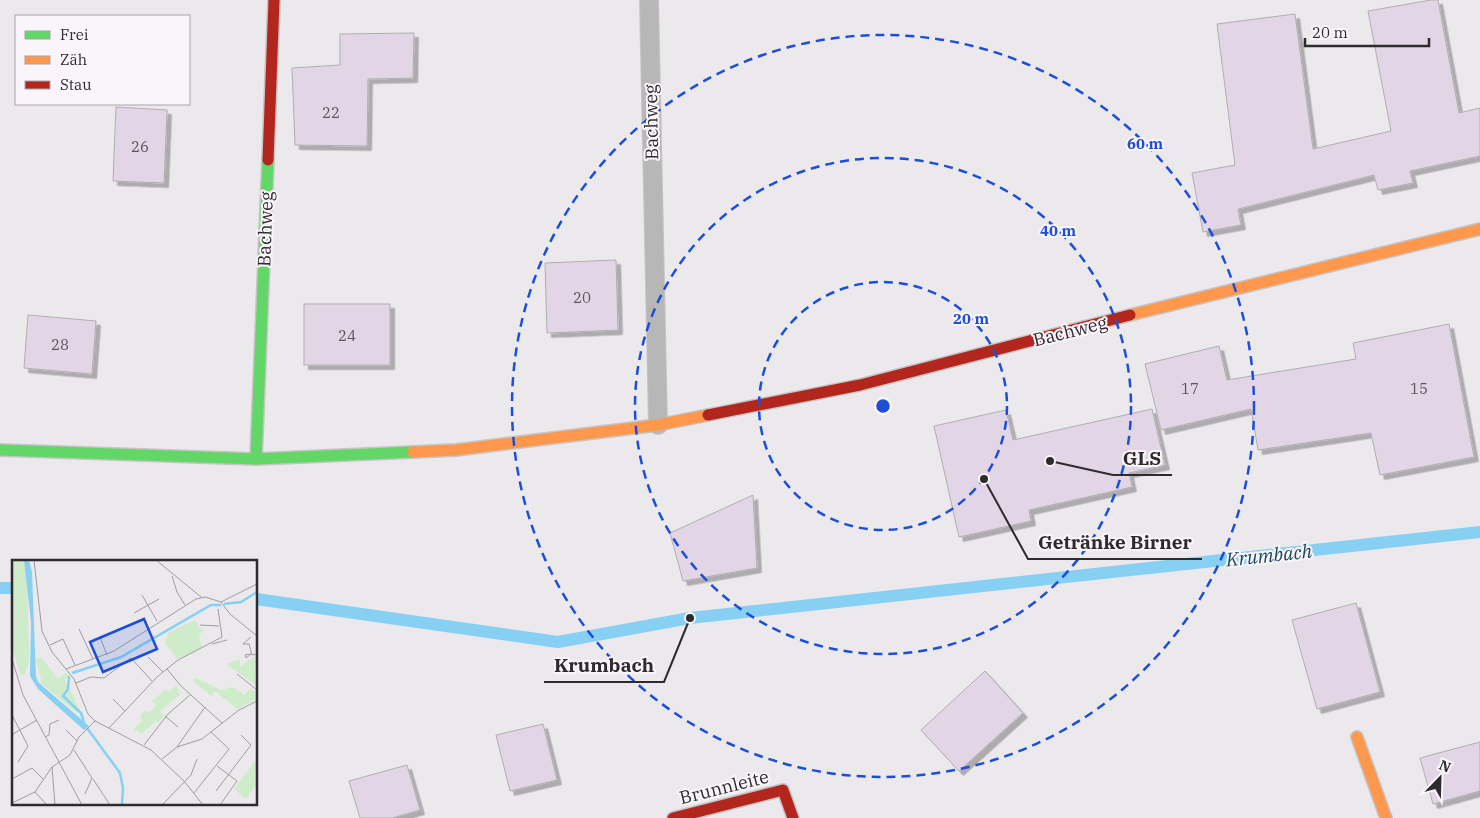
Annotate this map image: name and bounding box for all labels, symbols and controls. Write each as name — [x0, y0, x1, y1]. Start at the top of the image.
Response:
legend — [15, 15, 190, 105]
scale bar — [1305, 15, 1429, 47]
text: 20 m — [1312, 23, 1348, 42]
text: Frei — [60, 25, 89, 44]
text: Zäh — [60, 50, 87, 69]
text: Stau — [60, 75, 92, 94]
street label: Bachweg — [639, 84, 663, 160]
house number: 22 — [322, 103, 340, 122]
text: 60 m — [1127, 134, 1163, 153]
house number: 26 — [131, 137, 149, 156]
street label: Bachweg — [252, 191, 278, 267]
text: 40 m — [1040, 221, 1076, 240]
house number: 20 — [573, 288, 591, 307]
text: 20 m — [953, 309, 989, 328]
street label: Bachweg — [1031, 311, 1110, 351]
house number: 24 — [338, 326, 356, 345]
house number: 28 — [51, 335, 69, 354]
house number: 17 — [1181, 379, 1199, 398]
house number: 15 — [1410, 379, 1428, 398]
centre of rings — [874, 397, 892, 415]
callout: GLS — [1113, 441, 1172, 475]
text: GLS — [1123, 446, 1161, 470]
callout: Getränke Birner — [1028, 525, 1202, 559]
text: Getränke Birner — [1038, 530, 1193, 554]
water label: Krumbach — [1224, 539, 1314, 572]
inset map — [12, 560, 258, 806]
callout: Krumbach — [544, 648, 664, 682]
text: Krumbach — [554, 653, 654, 677]
north arrow — [1415, 753, 1465, 803]
text: N — [1436, 756, 1454, 776]
street label: Brunnleite — [677, 765, 771, 809]

